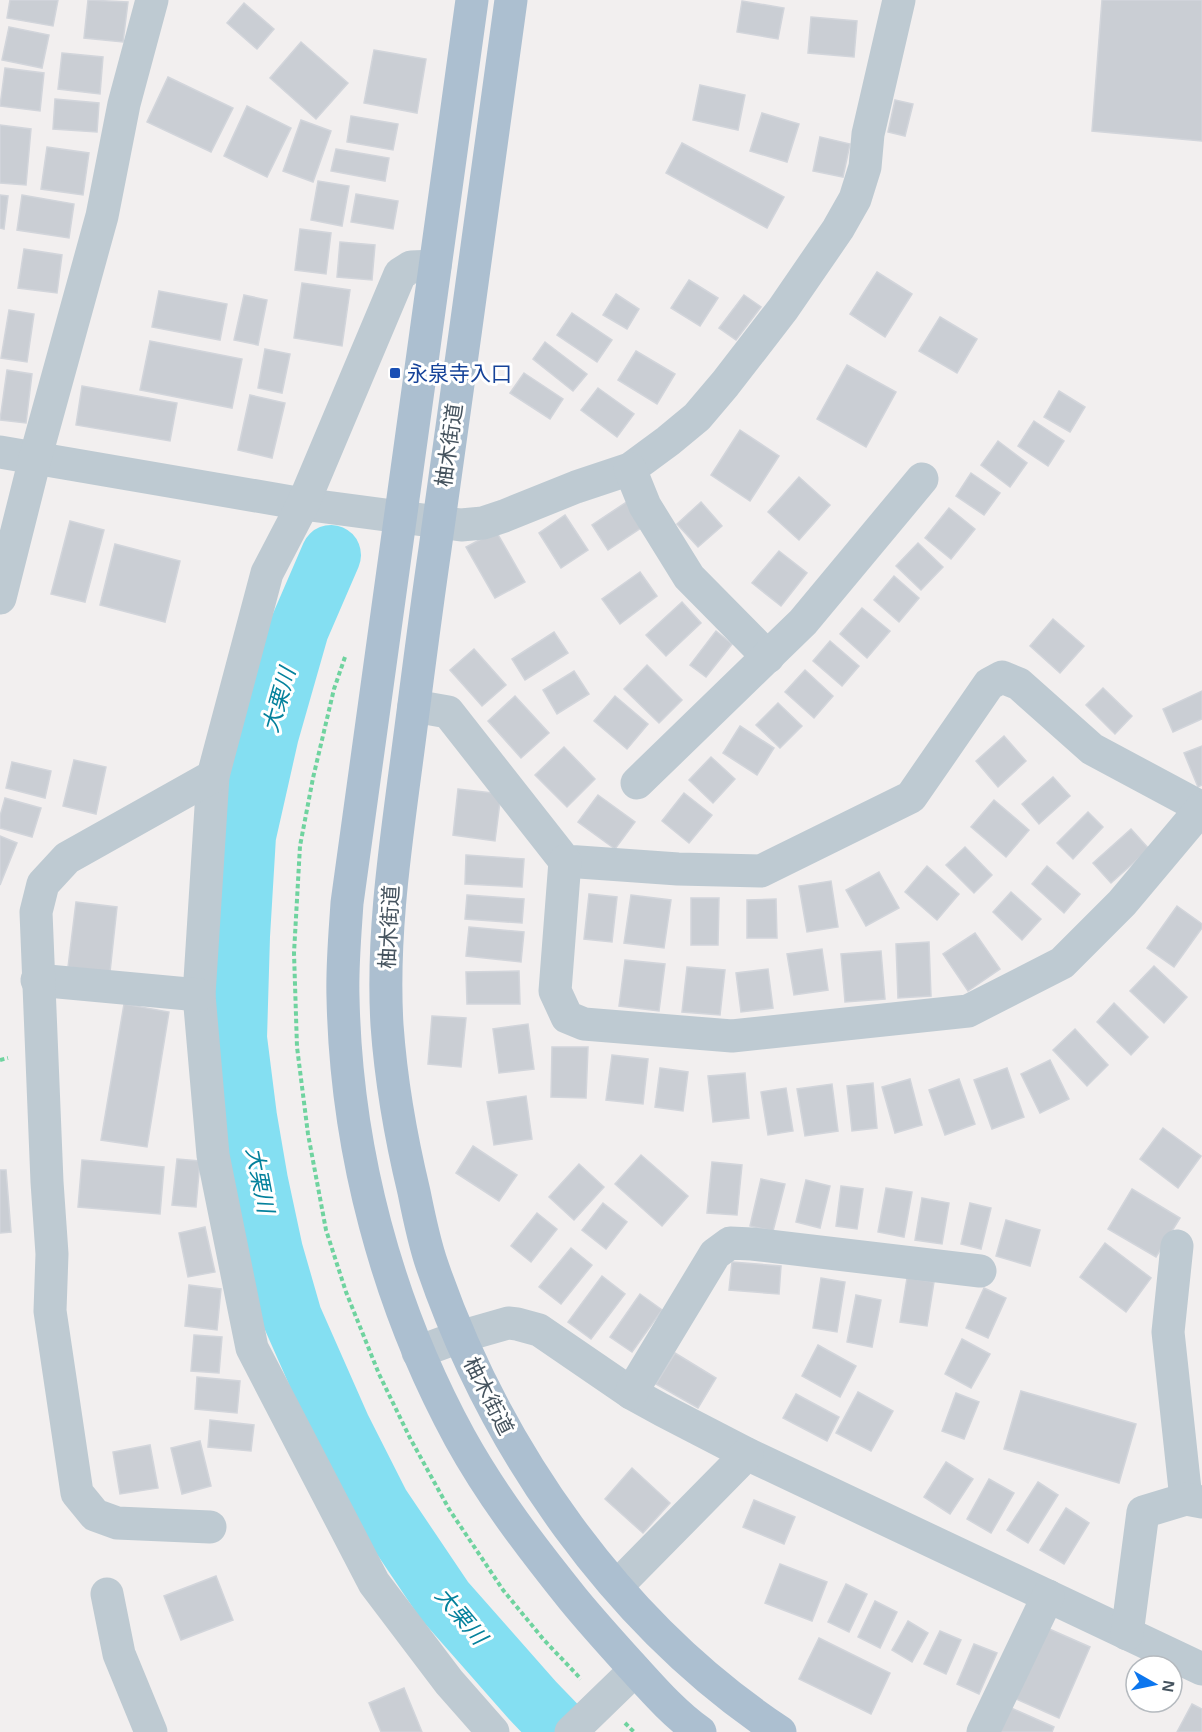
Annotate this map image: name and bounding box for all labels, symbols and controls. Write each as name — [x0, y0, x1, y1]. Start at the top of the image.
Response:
place label: 永泉寺入口 — [407, 362, 512, 385]
marker: 永泉寺入口 — [388, 366, 402, 380]
street label: 柚木街道 — [432, 402, 466, 488]
water label: 大栗川 — [258, 663, 301, 735]
street label: 柚木街道 — [375, 884, 403, 970]
water label: 大栗川 — [241, 1145, 279, 1217]
street label: 柚木街道 — [460, 1353, 518, 1439]
water label: 大栗川 — [430, 1583, 493, 1651]
north arrow — [1124, 1654, 1184, 1714]
text: N — [1159, 1679, 1178, 1693]

